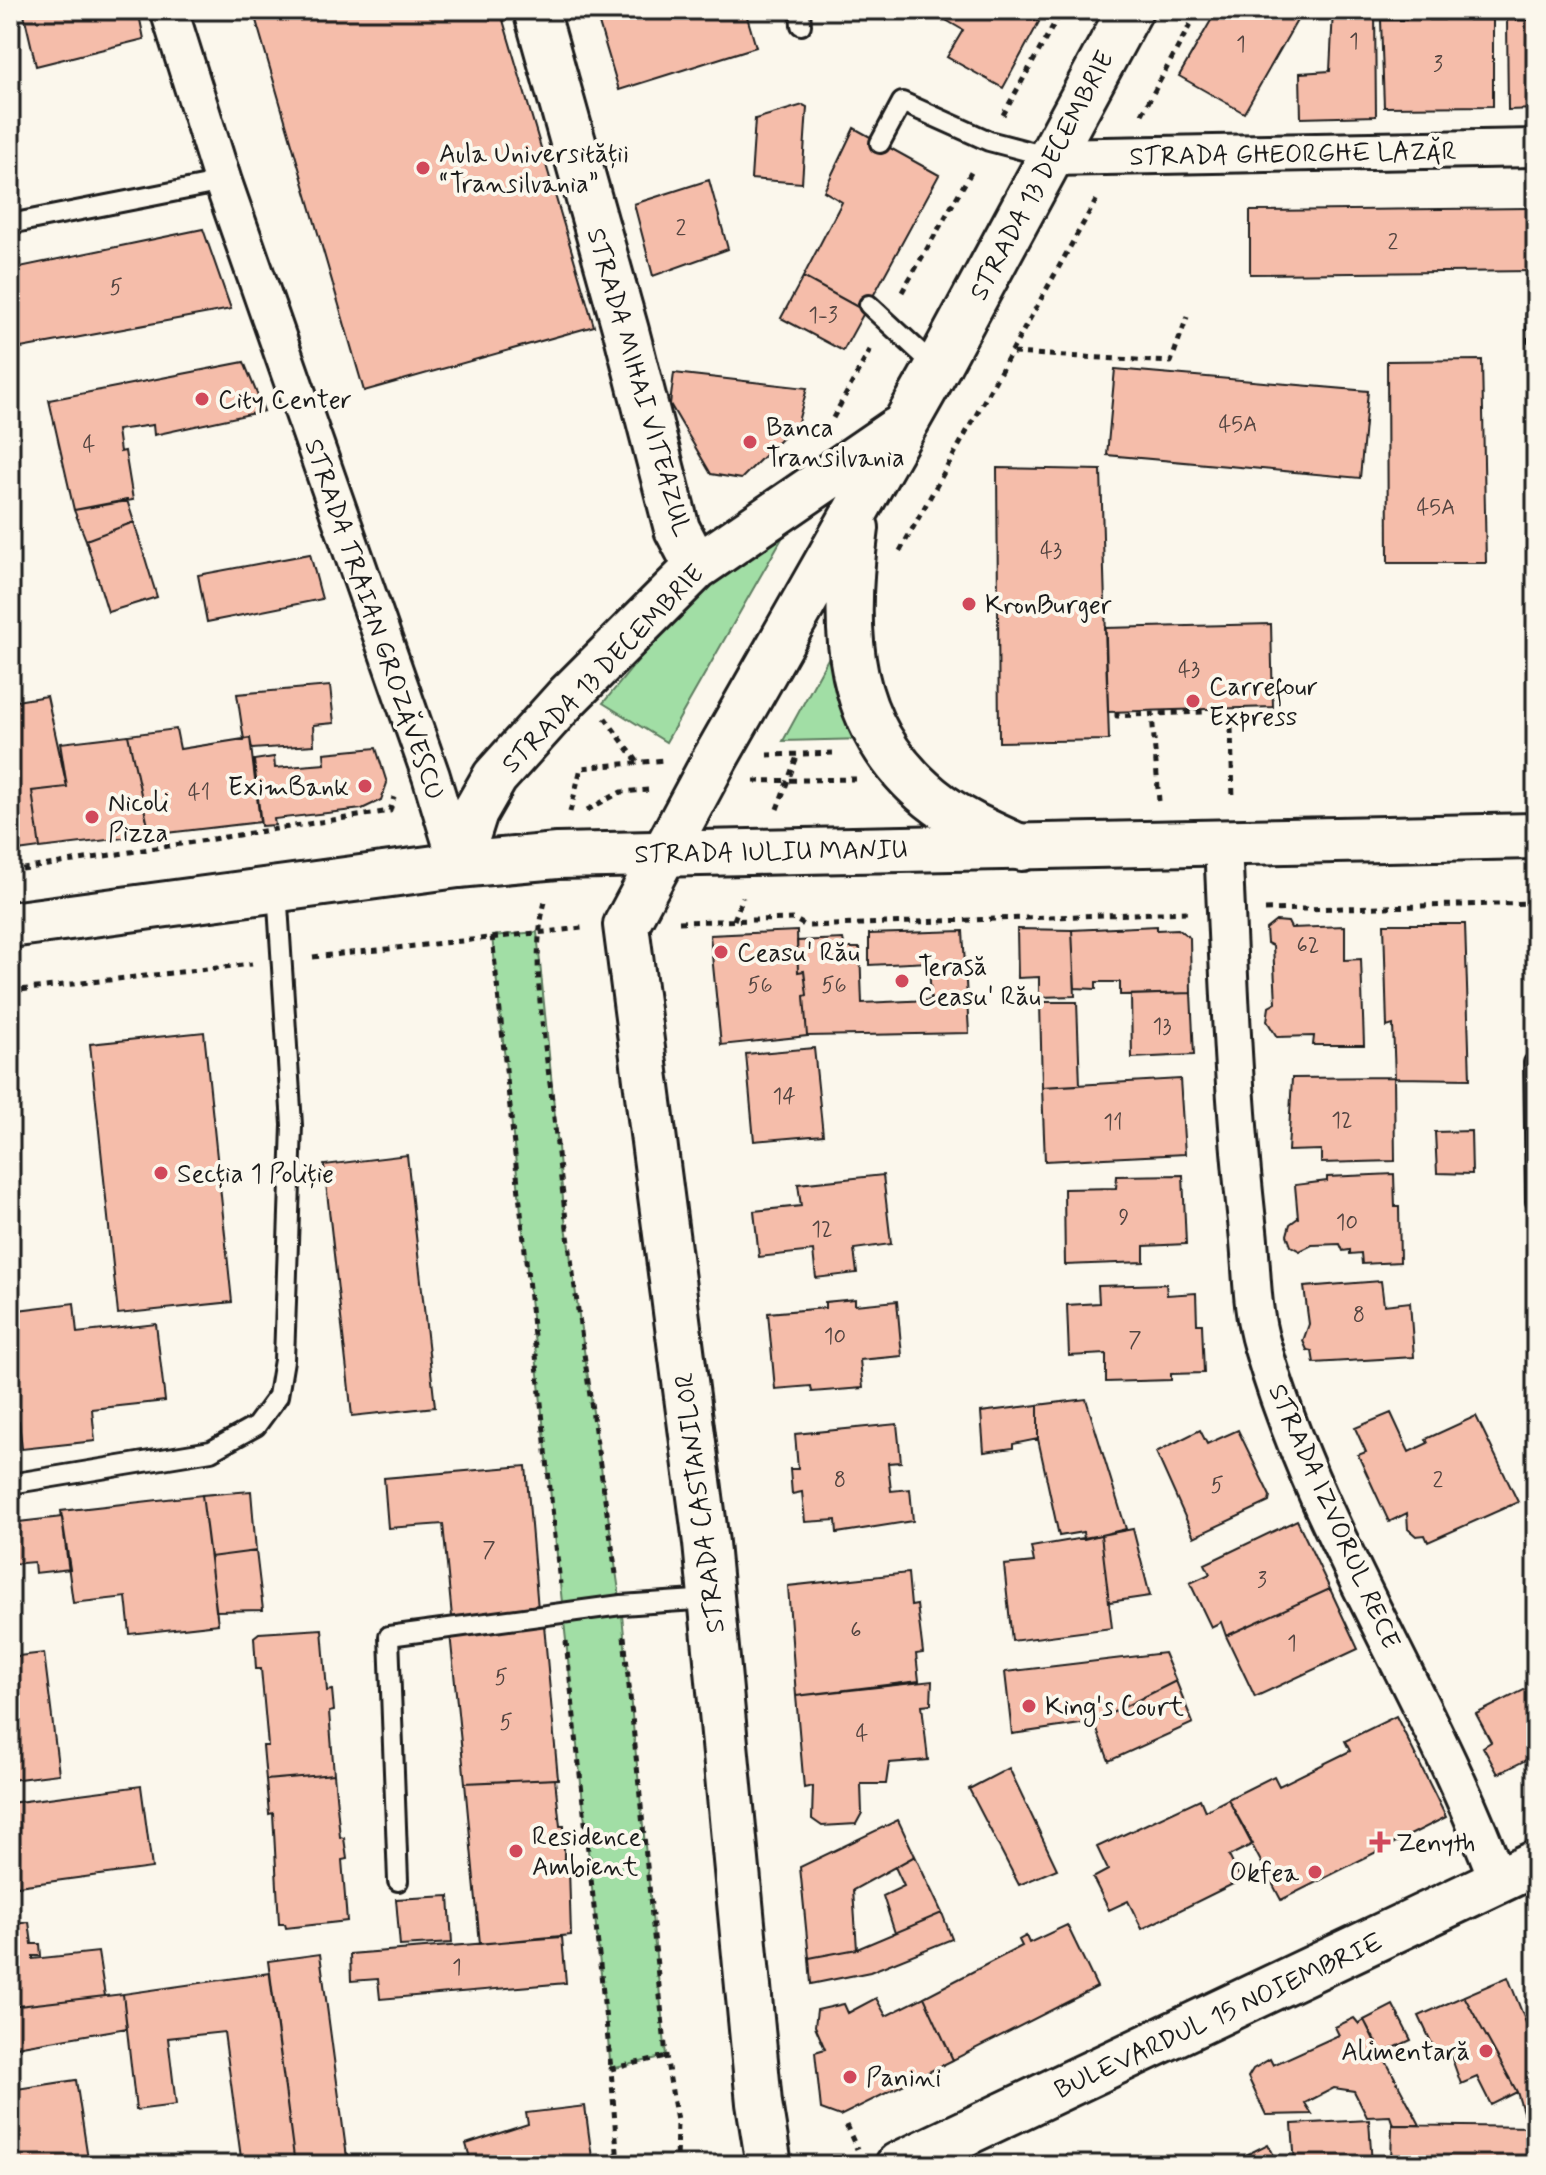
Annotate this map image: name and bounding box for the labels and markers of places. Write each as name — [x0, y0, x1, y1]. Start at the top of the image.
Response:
place label: Aula Universității “Transilvania” — [439, 138, 629, 202]
marker: Aula Universității “Transilvania” — [414, 159, 432, 177]
place label: City Center — [218, 384, 352, 418]
marker: City Center — [193, 390, 211, 408]
place label: Banca Transilvania — [766, 412, 905, 476]
marker: Banca Transilvania — [741, 433, 759, 451]
place label: KronBurger — [985, 589, 1112, 623]
marker: KronBurger — [960, 595, 978, 613]
place label: Carrefour Express — [1209, 671, 1318, 735]
marker: Carrefour Express — [1184, 692, 1202, 710]
place label: EximBank — [228, 771, 349, 805]
marker: EximBank — [356, 777, 374, 795]
place label: Nicoli Pizza — [108, 787, 169, 851]
marker: Nicoli Pizza — [83, 808, 101, 826]
place label: Ceasu' Rău — [737, 937, 860, 971]
marker: Ceasu' Rău — [712, 943, 730, 961]
place label: Terasă Ceasu' Rău — [918, 951, 1041, 1015]
marker: Terasă Ceasu' Rău — [893, 972, 911, 990]
place label: Secția 1 Poliție — [177, 1158, 334, 1192]
marker: Secția 1 Poliție — [152, 1164, 170, 1182]
place label: King's Court — [1045, 1691, 1184, 1727]
marker: King's Court — [1020, 1697, 1038, 1715]
place label: Residence Ambient — [532, 1821, 641, 1885]
place label: Zenyth — [1396, 1827, 1475, 1861]
marker: Zenyth — [1371, 1833, 1389, 1851]
marker: Residence Ambient — [507, 1842, 525, 1860]
place label: Okfea — [1230, 1857, 1299, 1891]
marker: Okfea — [1306, 1863, 1324, 1881]
place label: Alimentară — [1341, 2036, 1470, 2070]
marker: Alimentară — [1477, 2042, 1495, 2060]
place label: Panini — [866, 2062, 941, 2096]
marker: Panini — [841, 2068, 859, 2086]

